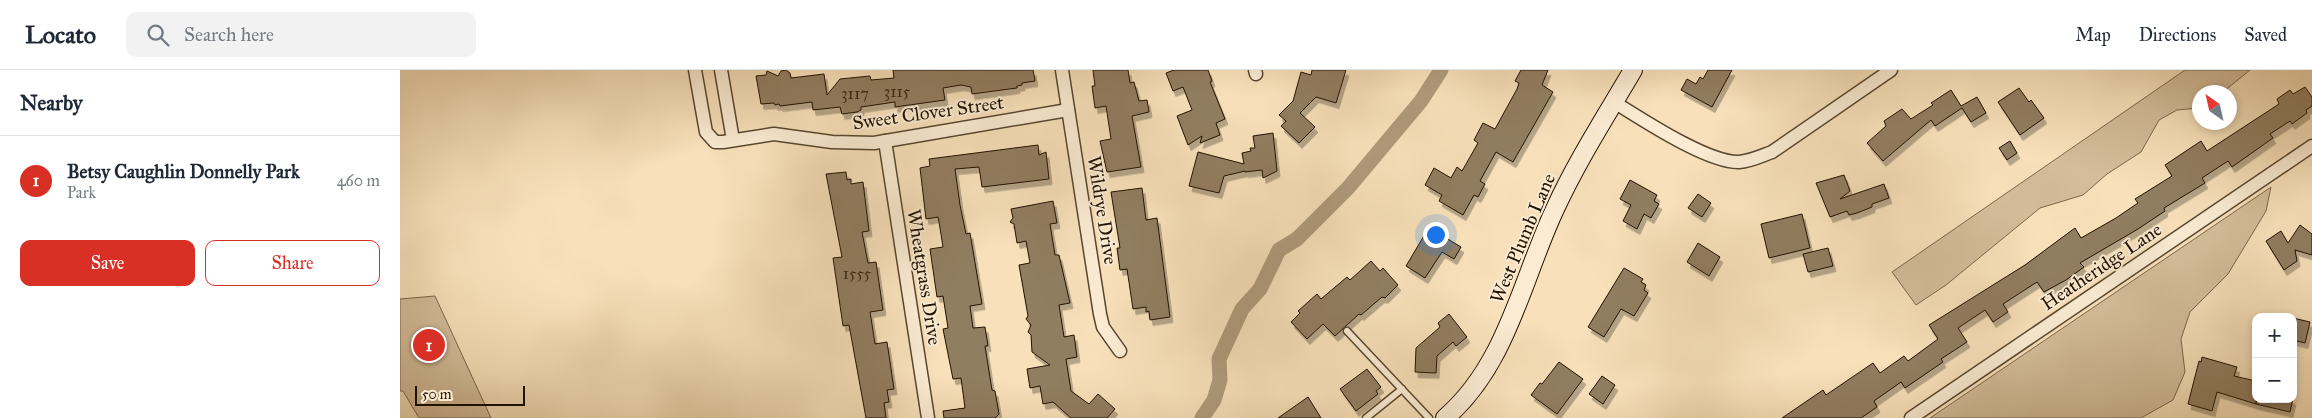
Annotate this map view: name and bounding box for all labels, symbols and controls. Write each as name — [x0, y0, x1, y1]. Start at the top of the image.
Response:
search box — [126, 12, 476, 57]
text: Locato — [25, 20, 96, 50]
icon: search — [144, 21, 172, 49]
text: Search here — [184, 23, 274, 46]
text: Map — [2075, 24, 2111, 46]
text: Directions — [2139, 24, 2216, 46]
text: Saved — [2244, 24, 2287, 46]
house number: 3115 — [884, 82, 911, 101]
house number: 3117 — [841, 84, 869, 103]
north arrow — [2192, 85, 2237, 130]
text: Nearby — [20, 90, 83, 116]
street label: Sweet Clover Street — [851, 90, 1005, 134]
street label: Wildrye Drive — [1083, 154, 1122, 266]
text: Betsy Caughlin Donnelly Park — [67, 160, 300, 183]
street label: West Plumb Lane — [1485, 170, 1560, 306]
text: 1 — [33, 171, 39, 190]
text: 460 m — [337, 171, 380, 190]
text: Park — [67, 183, 96, 202]
street label: Wheatgrass Drive — [901, 207, 947, 347]
street label: Heatheridge Lane — [2037, 218, 2166, 316]
your location — [1423, 222, 1449, 248]
button: Save — [20, 240, 195, 286]
button: Share — [205, 240, 380, 286]
house number: 1555 — [843, 264, 872, 283]
map controls — [2252, 313, 2297, 403]
button: + — [2252, 313, 2297, 358]
pin: 1 — [413, 326, 445, 364]
button: − — [2252, 358, 2297, 403]
scale bar — [415, 383, 525, 406]
text: 50 m — [422, 386, 451, 403]

